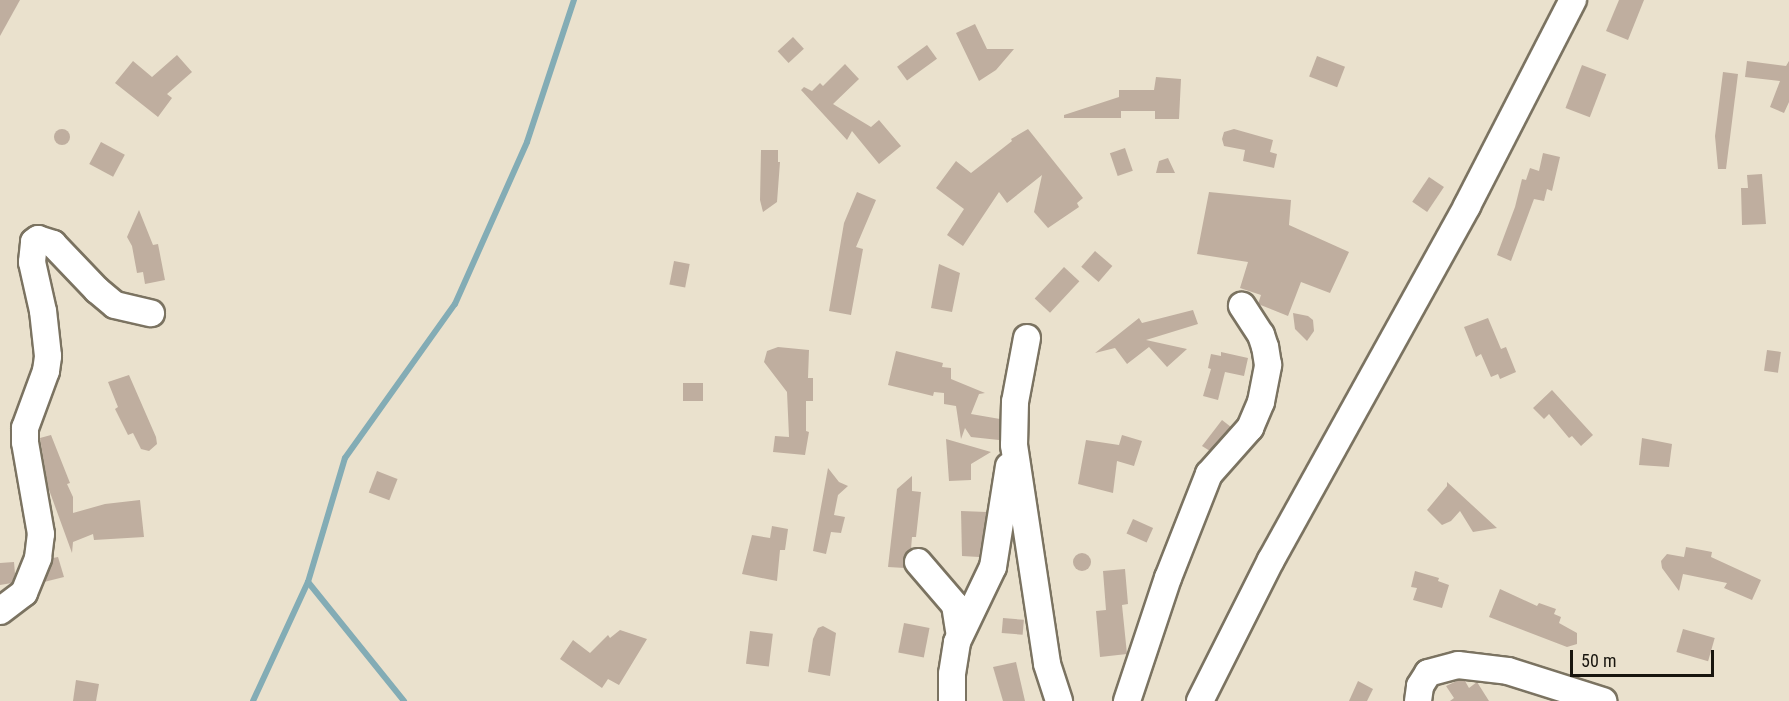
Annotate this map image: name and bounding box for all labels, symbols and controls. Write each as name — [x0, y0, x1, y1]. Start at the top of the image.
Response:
scale bar — [1573, 638, 1717, 676]
text: 50 m — [1581, 650, 1616, 671]

